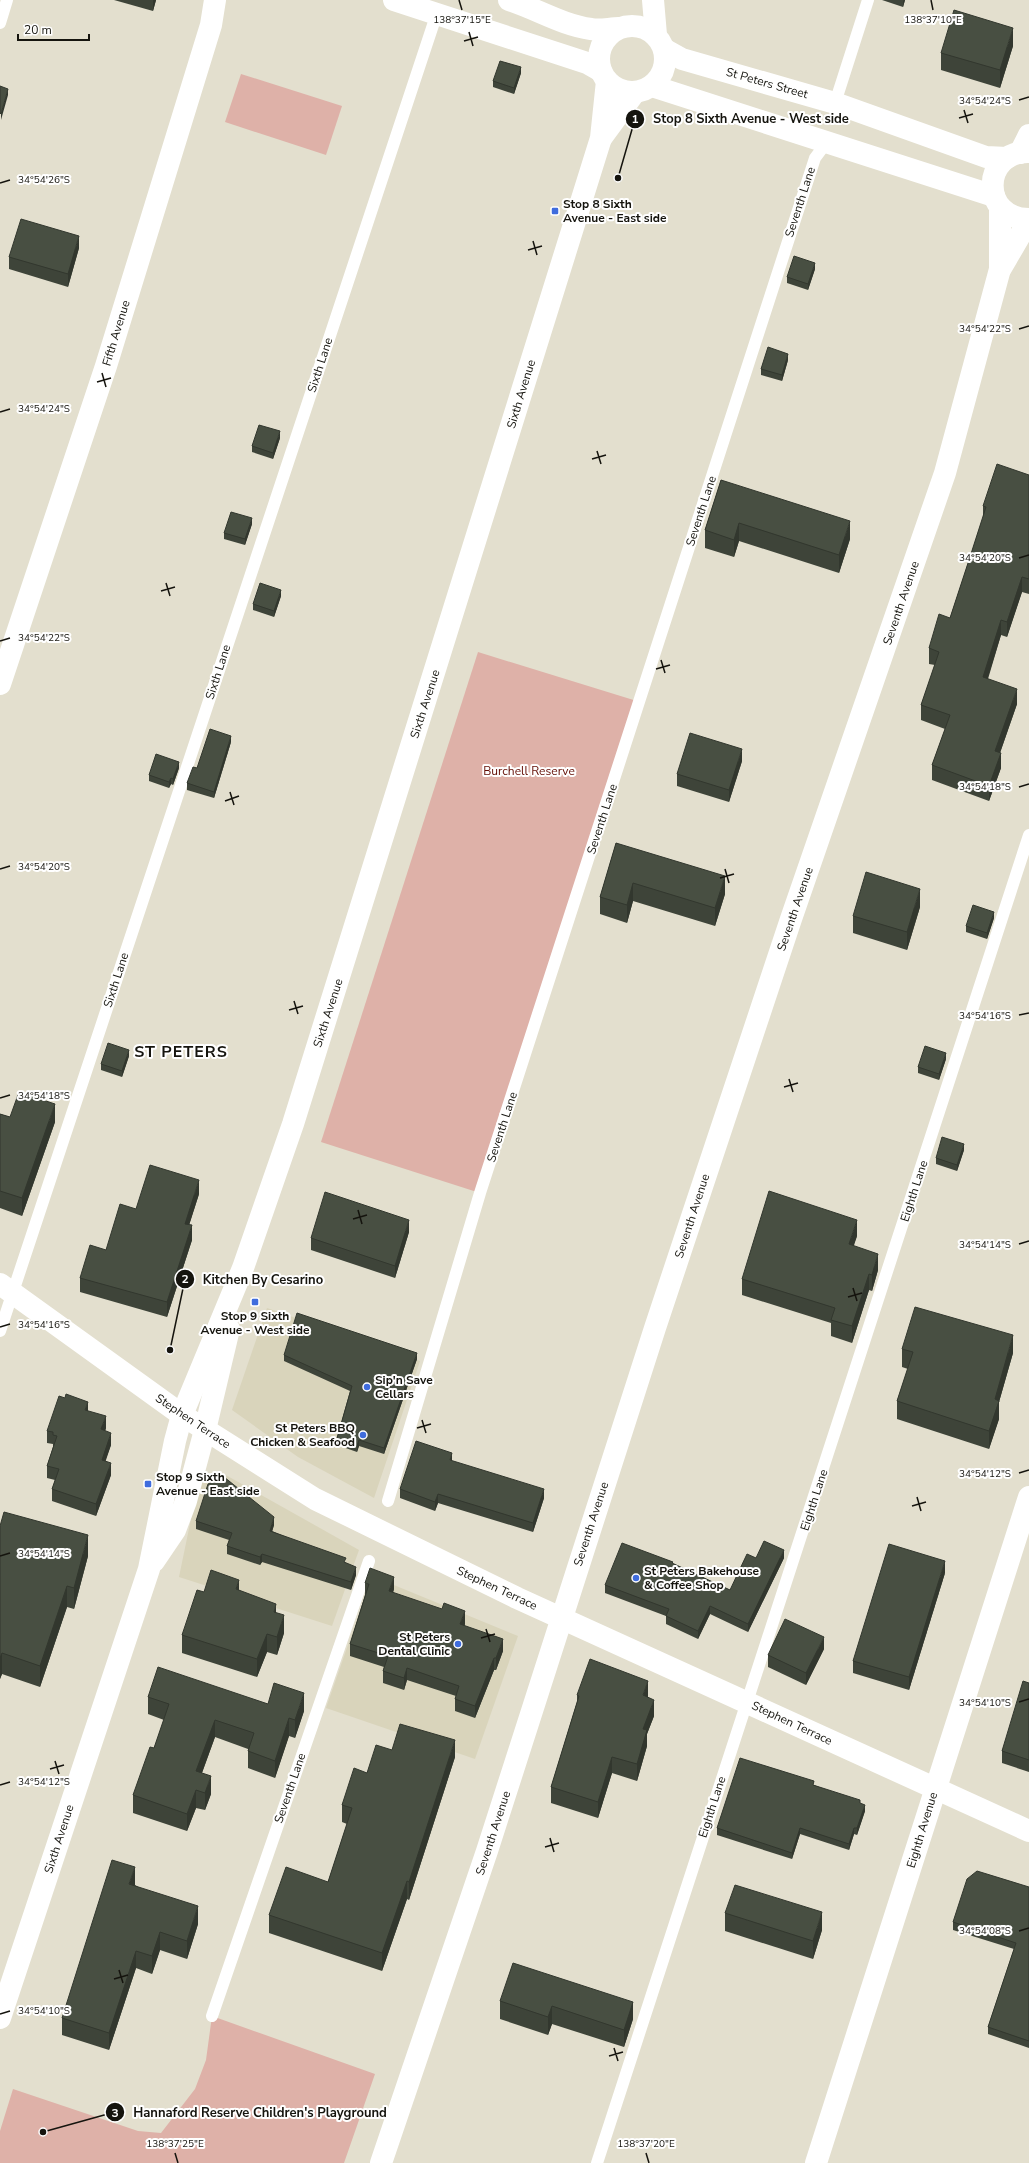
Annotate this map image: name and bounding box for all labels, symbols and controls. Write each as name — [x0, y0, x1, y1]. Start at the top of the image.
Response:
text: 138°37'15"E — [433, 13, 491, 27]
text: 138°37'10"E — [904, 13, 962, 27]
scale bar — [18, 16, 89, 42]
text: 20 m — [24, 22, 52, 38]
street label: St Peters Street — [724, 64, 811, 103]
text: 34°54'24"S — [959, 94, 1011, 108]
callout: Stop 8 Sixth Avenue - West side — [625, 106, 857, 131]
text: Stop 8 Sixth Avenue - West side — [653, 110, 849, 128]
text: 1 — [631, 111, 639, 127]
street label: Seventh Lane — [781, 165, 819, 239]
text: 34°54'26"S — [18, 173, 70, 187]
place label: Stop 8 Sixth Avenue - East side — [563, 196, 667, 226]
marker: Stop 8 Sixth Avenue - East side — [550, 206, 560, 216]
street label: Fifth Avenue — [98, 298, 134, 368]
text: 34°54'22"S — [959, 322, 1011, 336]
street label: Sixth Lane — [304, 336, 336, 394]
street label: Sixth Avenue — [503, 358, 539, 430]
text: 34°54'24"S — [18, 402, 70, 416]
street label: Seventh Lane — [682, 474, 720, 548]
text: 34°54'20"S — [959, 551, 1011, 565]
street label: Seventh Avenue — [879, 559, 923, 647]
text: 34°54'22"S — [18, 631, 70, 645]
street label: Sixth Lane — [202, 643, 234, 701]
street label: Sixth Avenue — [406, 668, 444, 740]
park label: Burchell Reserve — [483, 763, 575, 779]
text: 34°54'18"S — [959, 780, 1011, 794]
street label: Seventh Lane — [583, 782, 621, 856]
text: 34°54'20"S — [18, 860, 70, 874]
street label: Seventh Avenue — [773, 865, 817, 953]
street label: Sixth Lane — [100, 951, 132, 1009]
street label: Sixth Avenue — [309, 977, 347, 1049]
text: 34°54'16"S — [959, 1009, 1011, 1023]
district label: ST PETERS — [134, 1041, 228, 1063]
text: 34°54'18"S — [18, 1089, 70, 1103]
street label: Seventh Lane — [483, 1090, 521, 1164]
street label: Eighth Lane — [897, 1158, 931, 1224]
street label: Seventh Avenue — [671, 1172, 713, 1260]
text: 34°54'14"S — [959, 1238, 1011, 1252]
callout: Kitchen By Cesarino — [175, 1267, 331, 1292]
text: 2 — [181, 1271, 189, 1287]
text: Kitchen By Cesarino — [203, 1271, 323, 1289]
marker: Stop 9 Sixth Avenue - West side — [250, 1297, 260, 1307]
place label: Stop 9 Sixth Avenue - West side — [201, 1308, 310, 1338]
text: 34°54'16"S — [18, 1318, 70, 1332]
place label: Sip'n Save Cellars — [375, 1372, 433, 1402]
marker: Sip'n Save Cellars — [362, 1382, 372, 1392]
street label: Stephen Terrace — [152, 1390, 234, 1452]
place label: St Peters BBQ Chicken & Seafood — [250, 1420, 355, 1450]
marker: St Peters BBQ Chicken & Seafood — [358, 1430, 368, 1440]
street label: Eighth Lane — [797, 1467, 831, 1533]
text: 34°54'12"S — [959, 1467, 1011, 1481]
place label: Stop 9 Sixth Avenue - East side — [156, 1469, 260, 1499]
marker: Stop 9 Sixth Avenue - East side — [143, 1479, 153, 1489]
street label: Seventh Avenue — [570, 1480, 612, 1568]
text: 34°54'14"S — [18, 1547, 70, 1561]
street label: Stephen Terrace — [454, 1562, 540, 1614]
place label: St Peters Bakehouse & Coffee Shop — [644, 1563, 760, 1593]
marker: St Peters Bakehouse & Coffee Shop — [631, 1573, 641, 1583]
place label: St Peters Dental Clinic — [378, 1629, 450, 1659]
marker: St Peters Dental Clinic — [453, 1639, 463, 1649]
text: 34°54'10"S — [959, 1696, 1011, 1710]
street label: Stephen Terrace — [749, 1697, 835, 1749]
street label: Seventh Lane — [271, 1751, 309, 1825]
street label: Eighth Lane — [695, 1774, 729, 1840]
text: 34°54'12"S — [18, 1775, 70, 1789]
street label: Seventh Avenue — [472, 1789, 514, 1877]
street label: Eighth Avenue — [903, 1790, 941, 1870]
street label: Sixth Avenue — [40, 1803, 78, 1875]
text: 34°54'08"S — [959, 1924, 1011, 1938]
text: 34°54'10"S — [18, 2004, 70, 2018]
callout: Hannaford Reserve Children's Playground — [105, 2100, 395, 2125]
text: Hannaford Reserve Children's Playground — [133, 2104, 387, 2122]
text: 3 — [111, 2105, 119, 2121]
text: 138°37'25"E — [146, 2137, 204, 2151]
text: 138°37'20"E — [617, 2137, 675, 2151]

